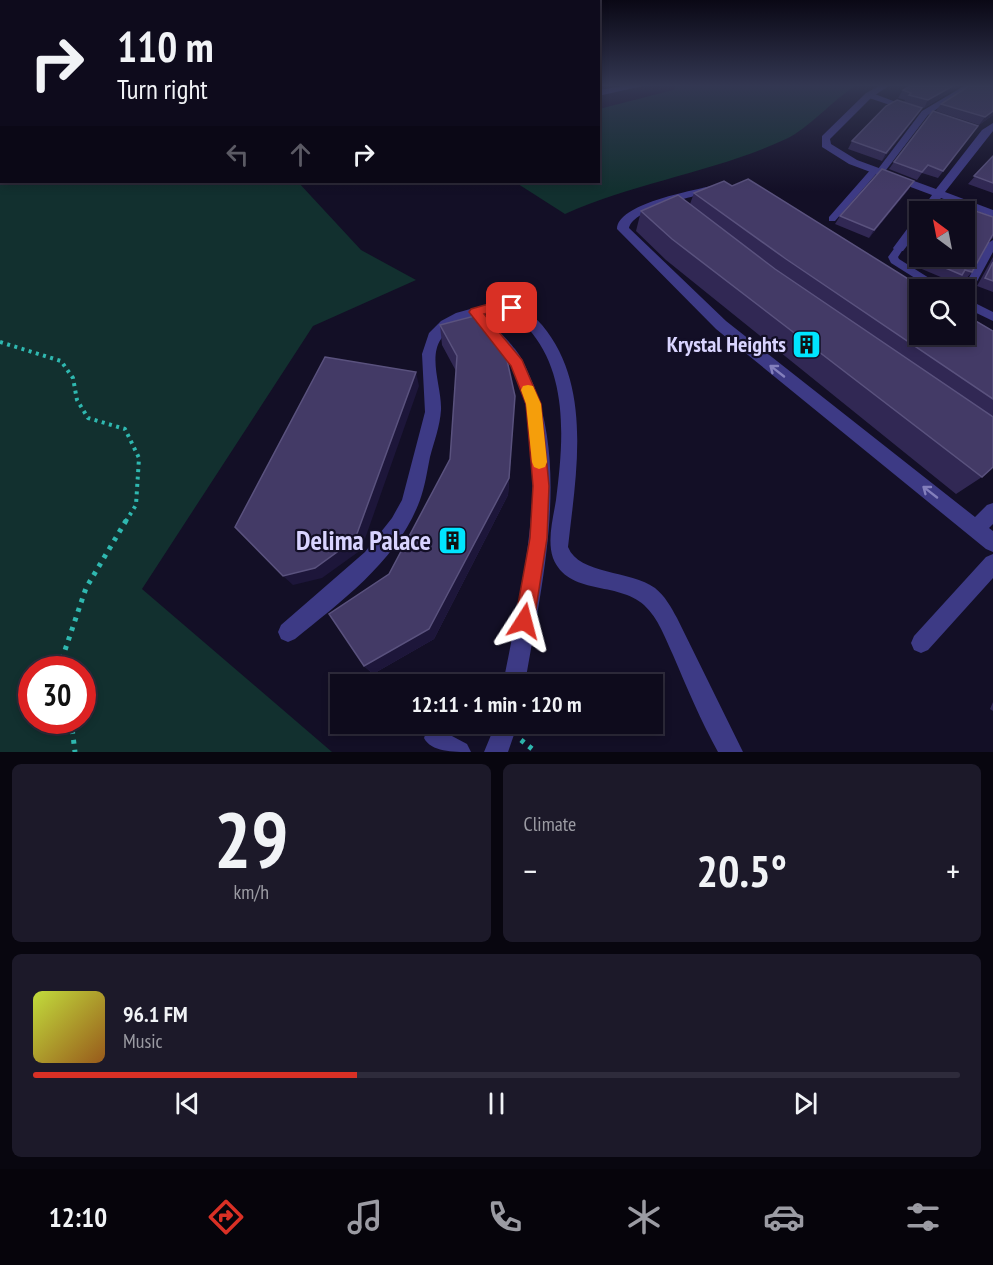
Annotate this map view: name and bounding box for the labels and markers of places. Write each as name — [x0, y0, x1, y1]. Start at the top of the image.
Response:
pin — [486, 282, 537, 333]
building icon: Krystal Heights — [791, 328, 823, 360]
place label: Krystal Heights — [667, 330, 786, 358]
place label: Delima Palace — [296, 523, 431, 557]
building icon: Delima Palace — [436, 525, 468, 557]

